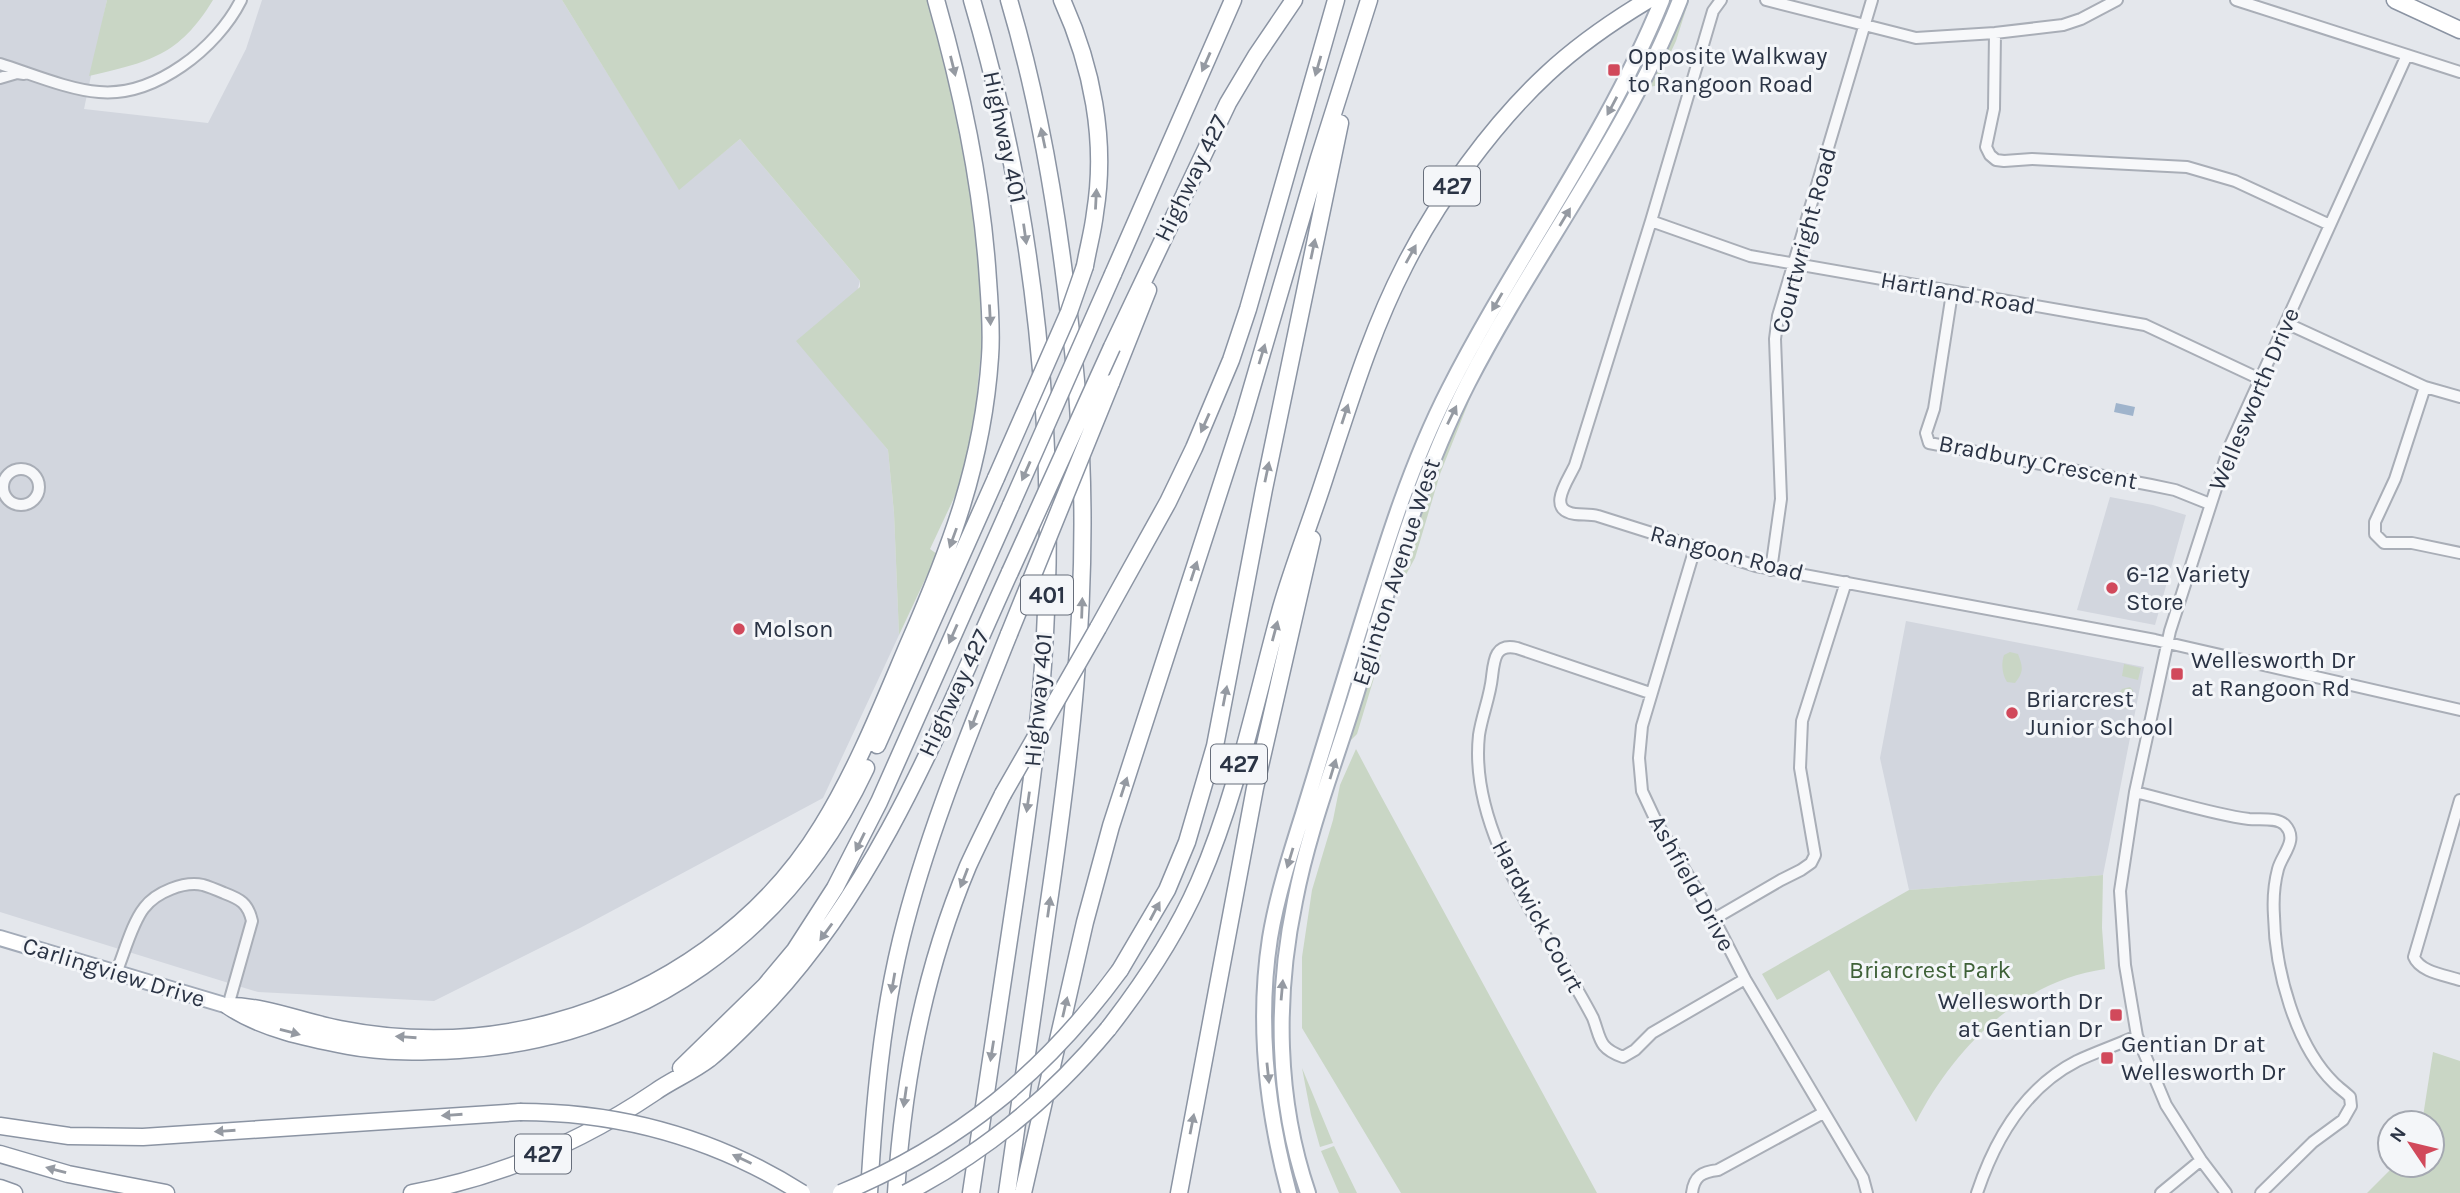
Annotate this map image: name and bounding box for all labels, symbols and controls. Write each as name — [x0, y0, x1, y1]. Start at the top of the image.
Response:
place label: Opposite Walkway to Rangoon Road — [1628, 42, 1827, 98]
one-way arrow — [1200, 52, 1211, 73]
one-way arrow — [948, 55, 959, 77]
one-way arrow — [1312, 55, 1322, 76]
marker: Opposite Walkway to Rangoon Road — [1606, 62, 1622, 78]
street label: Highway 401 — [977, 68, 1033, 206]
one-way arrow — [1607, 96, 1618, 116]
street label: Highway 427 — [1148, 110, 1234, 246]
one-way arrow — [1037, 127, 1048, 149]
street label: Courtwright Road — [1766, 144, 1842, 336]
road number: 427 — [1424, 167, 1480, 206]
one-way arrow — [1091, 188, 1102, 210]
one-way arrow — [1559, 208, 1572, 227]
one-way arrow — [1019, 223, 1030, 245]
one-way arrow — [1308, 238, 1319, 260]
one-way arrow — [1405, 244, 1417, 264]
street label: Hartland Road — [1878, 266, 2038, 320]
one-way arrow — [1491, 293, 1503, 312]
street label: Wellesworth Drive — [2203, 303, 2305, 495]
one-way arrow — [985, 304, 996, 326]
one-way arrow — [1257, 343, 1267, 364]
one-way arrow — [1341, 403, 1351, 424]
one-way arrow — [1447, 405, 1458, 425]
one-way arrow — [1199, 412, 1210, 433]
street label: Bradbury Crescent — [1936, 429, 2140, 495]
street label: Eglinton Avenue West — [1346, 455, 1446, 689]
one-way arrow — [1020, 461, 1032, 481]
one-way arrow — [1262, 461, 1273, 483]
street label: Rangoon Road — [1647, 519, 1807, 587]
one-way arrow — [947, 527, 958, 548]
one-way arrow — [1189, 560, 1200, 581]
place label: 6-12 Variety Store — [2126, 560, 2250, 616]
road number: 401 — [1021, 576, 1073, 614]
marker: 6-12 Variety Store — [2104, 580, 2120, 596]
one-way arrow — [1076, 597, 1087, 619]
place label: Molson — [753, 615, 833, 643]
one-way arrow — [1270, 620, 1281, 642]
marker: Molson — [731, 621, 747, 637]
one-way arrow — [947, 624, 958, 645]
street label: Highway 427 — [912, 625, 996, 761]
street label: Highway 401 — [1018, 632, 1058, 768]
place label: Wellesworth Dr at Rangoon Rd — [2191, 646, 2356, 702]
marker: Wellesworth Dr at Rangoon Rd — [2169, 666, 2185, 682]
one-way arrow — [1220, 685, 1231, 707]
place label: Briarcrest Junior School — [2026, 685, 2174, 741]
marker: Briarcrest Junior School — [2004, 705, 2020, 721]
one-way arrow — [969, 709, 980, 730]
road number: 427 — [1211, 744, 1267, 784]
one-way arrow — [1328, 758, 1339, 779]
one-way arrow — [1119, 776, 1130, 797]
one-way arrow — [1023, 791, 1034, 813]
street label: Ashfield Drive — [1643, 810, 1741, 956]
one-way arrow — [854, 832, 865, 852]
street label: Hardwick Court — [1486, 835, 1590, 997]
one-way arrow — [1284, 848, 1294, 869]
one-way arrow — [958, 868, 969, 889]
one-way arrow — [1043, 896, 1054, 918]
one-way arrow — [1150, 901, 1161, 921]
one-way arrow — [819, 923, 833, 941]
street label: Carlingview Drive — [19, 931, 209, 1013]
park label: Briarcrest Park — [1849, 956, 2011, 984]
one-way arrow — [887, 972, 898, 994]
one-way arrow — [1277, 979, 1288, 1001]
place label: Wellesworth Dr at Gentian Dr — [1938, 987, 2102, 1043]
one-way arrow — [1060, 996, 1071, 1018]
marker: Wellesworth Dr at Gentian Dr — [2108, 1007, 2124, 1023]
one-way arrow — [279, 1027, 301, 1038]
place label: Gentian Dr at Wellesworth Dr — [2121, 1030, 2286, 1086]
one-way arrow — [395, 1031, 417, 1042]
one-way arrow — [986, 1040, 997, 1062]
marker: Gentian Dr at Wellesworth Dr — [2099, 1050, 2115, 1066]
one-way arrow — [1263, 1062, 1274, 1084]
one-way arrow — [900, 1087, 911, 1109]
north arrow — [2376, 1109, 2446, 1179]
one-way arrow — [441, 1110, 463, 1121]
one-way arrow — [1187, 1113, 1198, 1135]
text: N — [2385, 1123, 2411, 1147]
one-way arrow — [214, 1126, 236, 1137]
road number: 427 — [515, 1134, 571, 1174]
one-way arrow — [732, 1154, 752, 1165]
one-way arrow — [46, 1165, 67, 1175]

